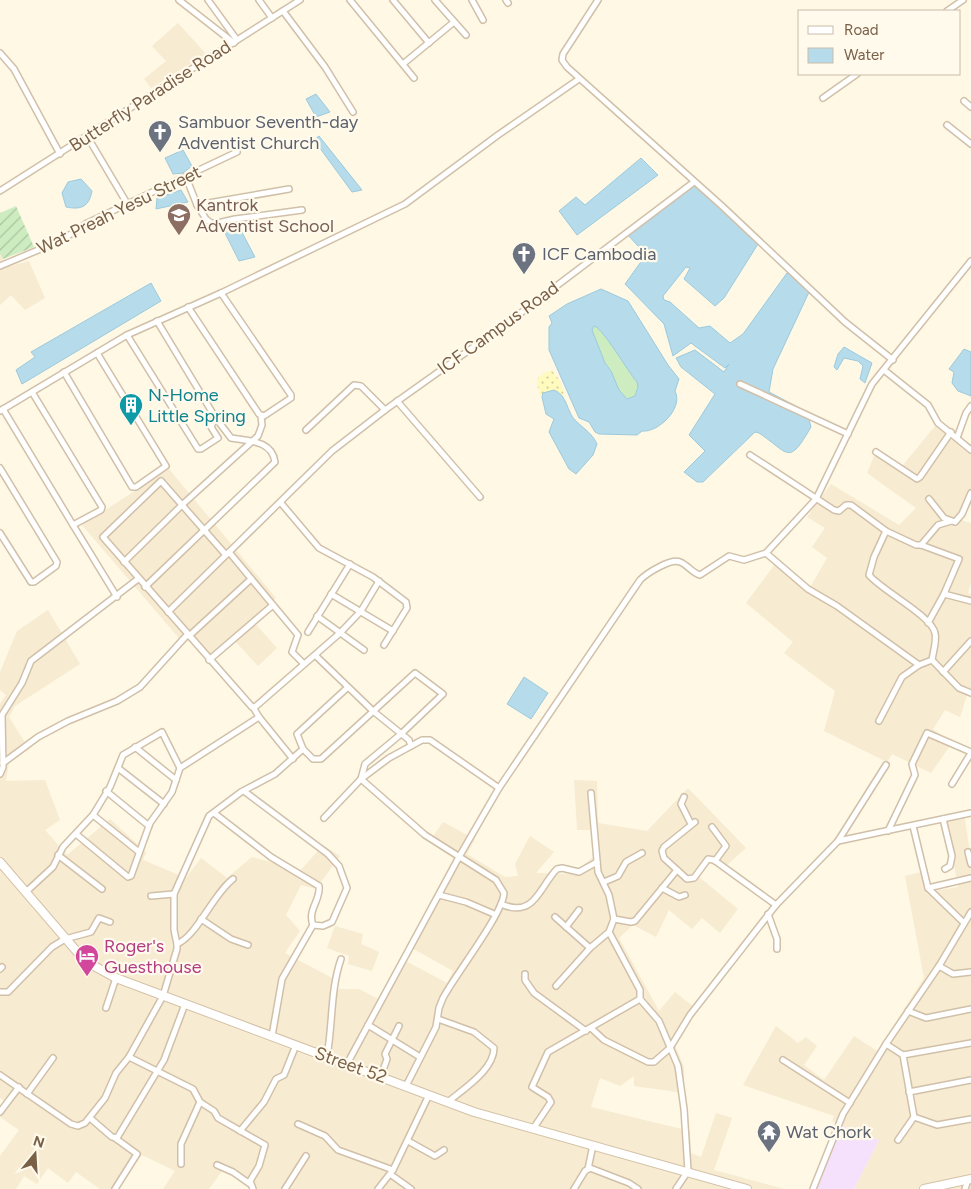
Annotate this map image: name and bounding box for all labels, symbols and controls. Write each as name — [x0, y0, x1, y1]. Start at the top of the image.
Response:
legend — [798, 10, 961, 75]
text: Road — [844, 21, 879, 39]
street label: Butterfly Paradise Road — [65, 35, 235, 157]
text: Water — [844, 46, 884, 64]
place label: Sambuor Seventh-day Adventist Church — [178, 111, 359, 154]
church icon: Sambuor Seventh-day Adventist Church — [147, 119, 173, 153]
street label: Wat Preah Yesu Street — [33, 161, 205, 259]
place label: Kantrok Adventist School — [196, 194, 334, 237]
school or university icon: Kantrok Adventist School — [166, 202, 192, 236]
church icon: ICF Cambodia — [511, 241, 537, 275]
place label: ICF Cambodia — [542, 243, 656, 265]
street label: ICF Campus Road — [433, 277, 563, 379]
place label: N-Home Little Spring — [148, 384, 246, 427]
building icon: N-Home Little Spring — [118, 392, 144, 426]
place label: Roger's Guesthouse — [104, 935, 202, 978]
hotel icon: Roger's Guesthouse — [74, 943, 100, 977]
street label: Street 52 — [312, 1042, 390, 1088]
temple icon: Wat Chork — [756, 1119, 782, 1153]
place label: Wat Chork — [786, 1121, 872, 1143]
north arrow — [10, 1129, 60, 1179]
text: N — [31, 1132, 47, 1152]

